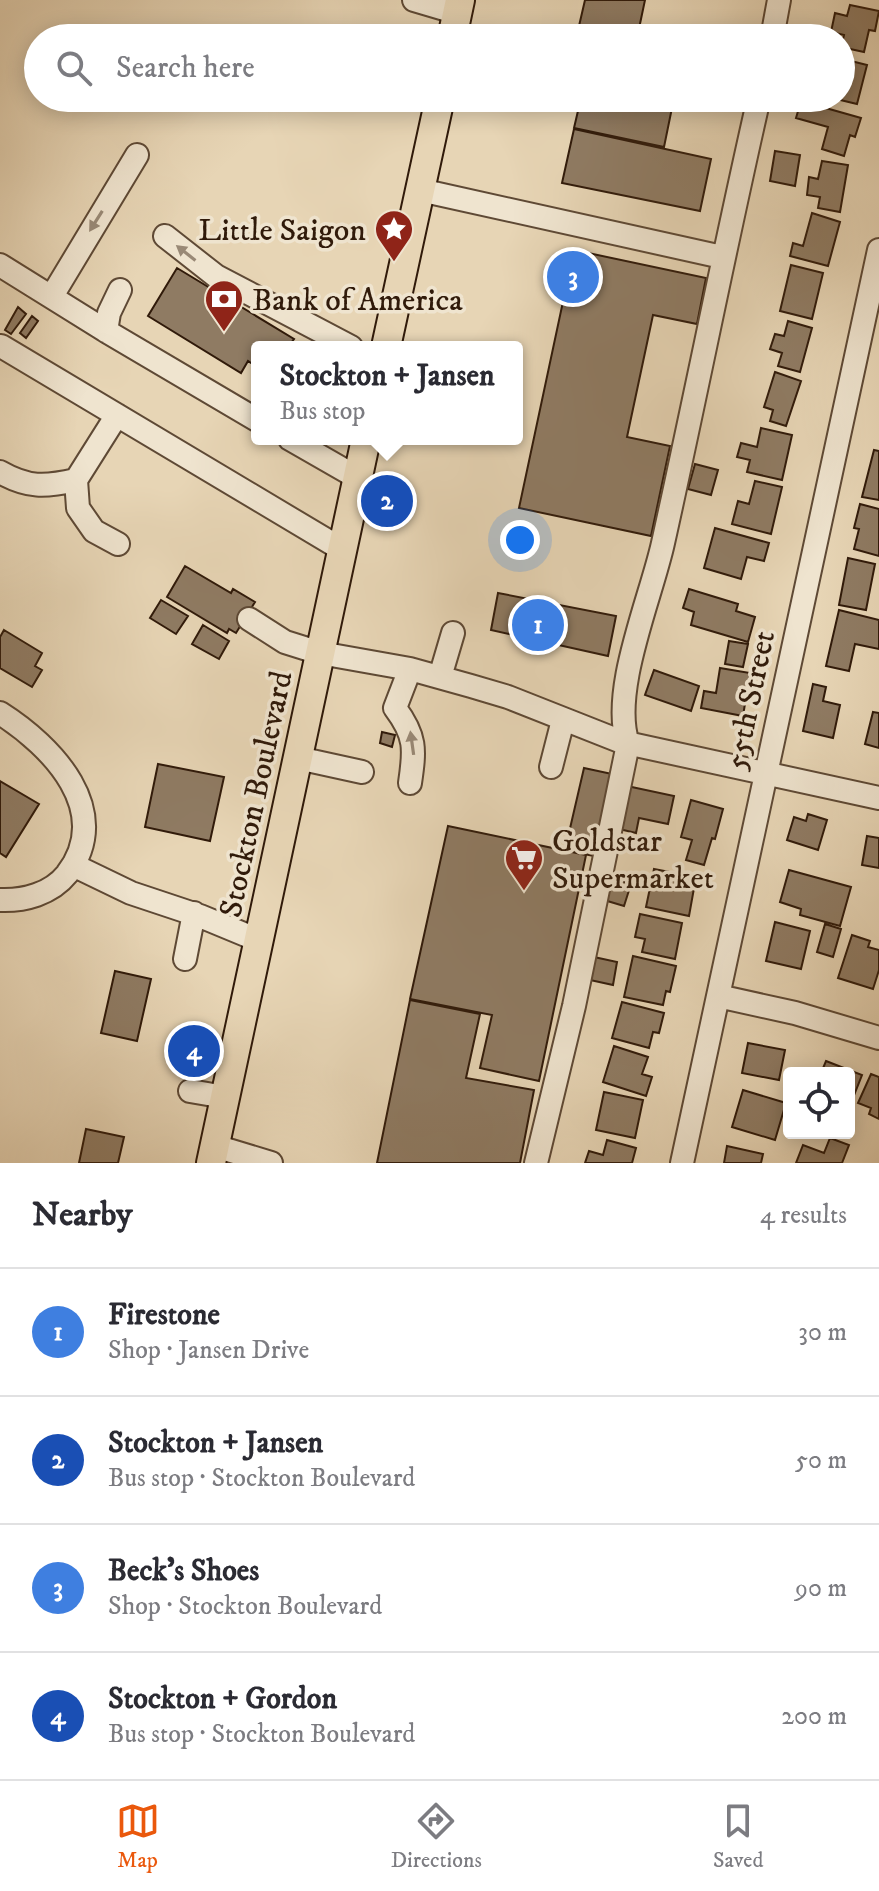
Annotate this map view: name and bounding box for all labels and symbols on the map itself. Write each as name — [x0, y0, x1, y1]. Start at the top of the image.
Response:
place icon: Little Saigon — [373, 208, 415, 263]
one-way arrow — [89, 210, 103, 232]
place label: Little Saigon — [198, 211, 366, 251]
one-way arrow — [176, 245, 196, 262]
pin: 3 — [547, 247, 599, 307]
bank icon: Bank of America — [203, 278, 245, 333]
place label: Bank of America — [252, 281, 463, 321]
pin: 2 — [361, 471, 413, 531]
your location — [500, 520, 540, 560]
pin: 1 — [512, 595, 564, 655]
street label: 55th Street — [717, 627, 785, 774]
street label: Stockton Boulevard — [211, 668, 303, 921]
one-way arrow — [405, 731, 418, 756]
place label: Goldstar Supermarket — [552, 822, 714, 899]
supermarket icon: Goldstar Supermarket — [503, 837, 545, 892]
pin: 4 — [168, 1021, 220, 1081]

